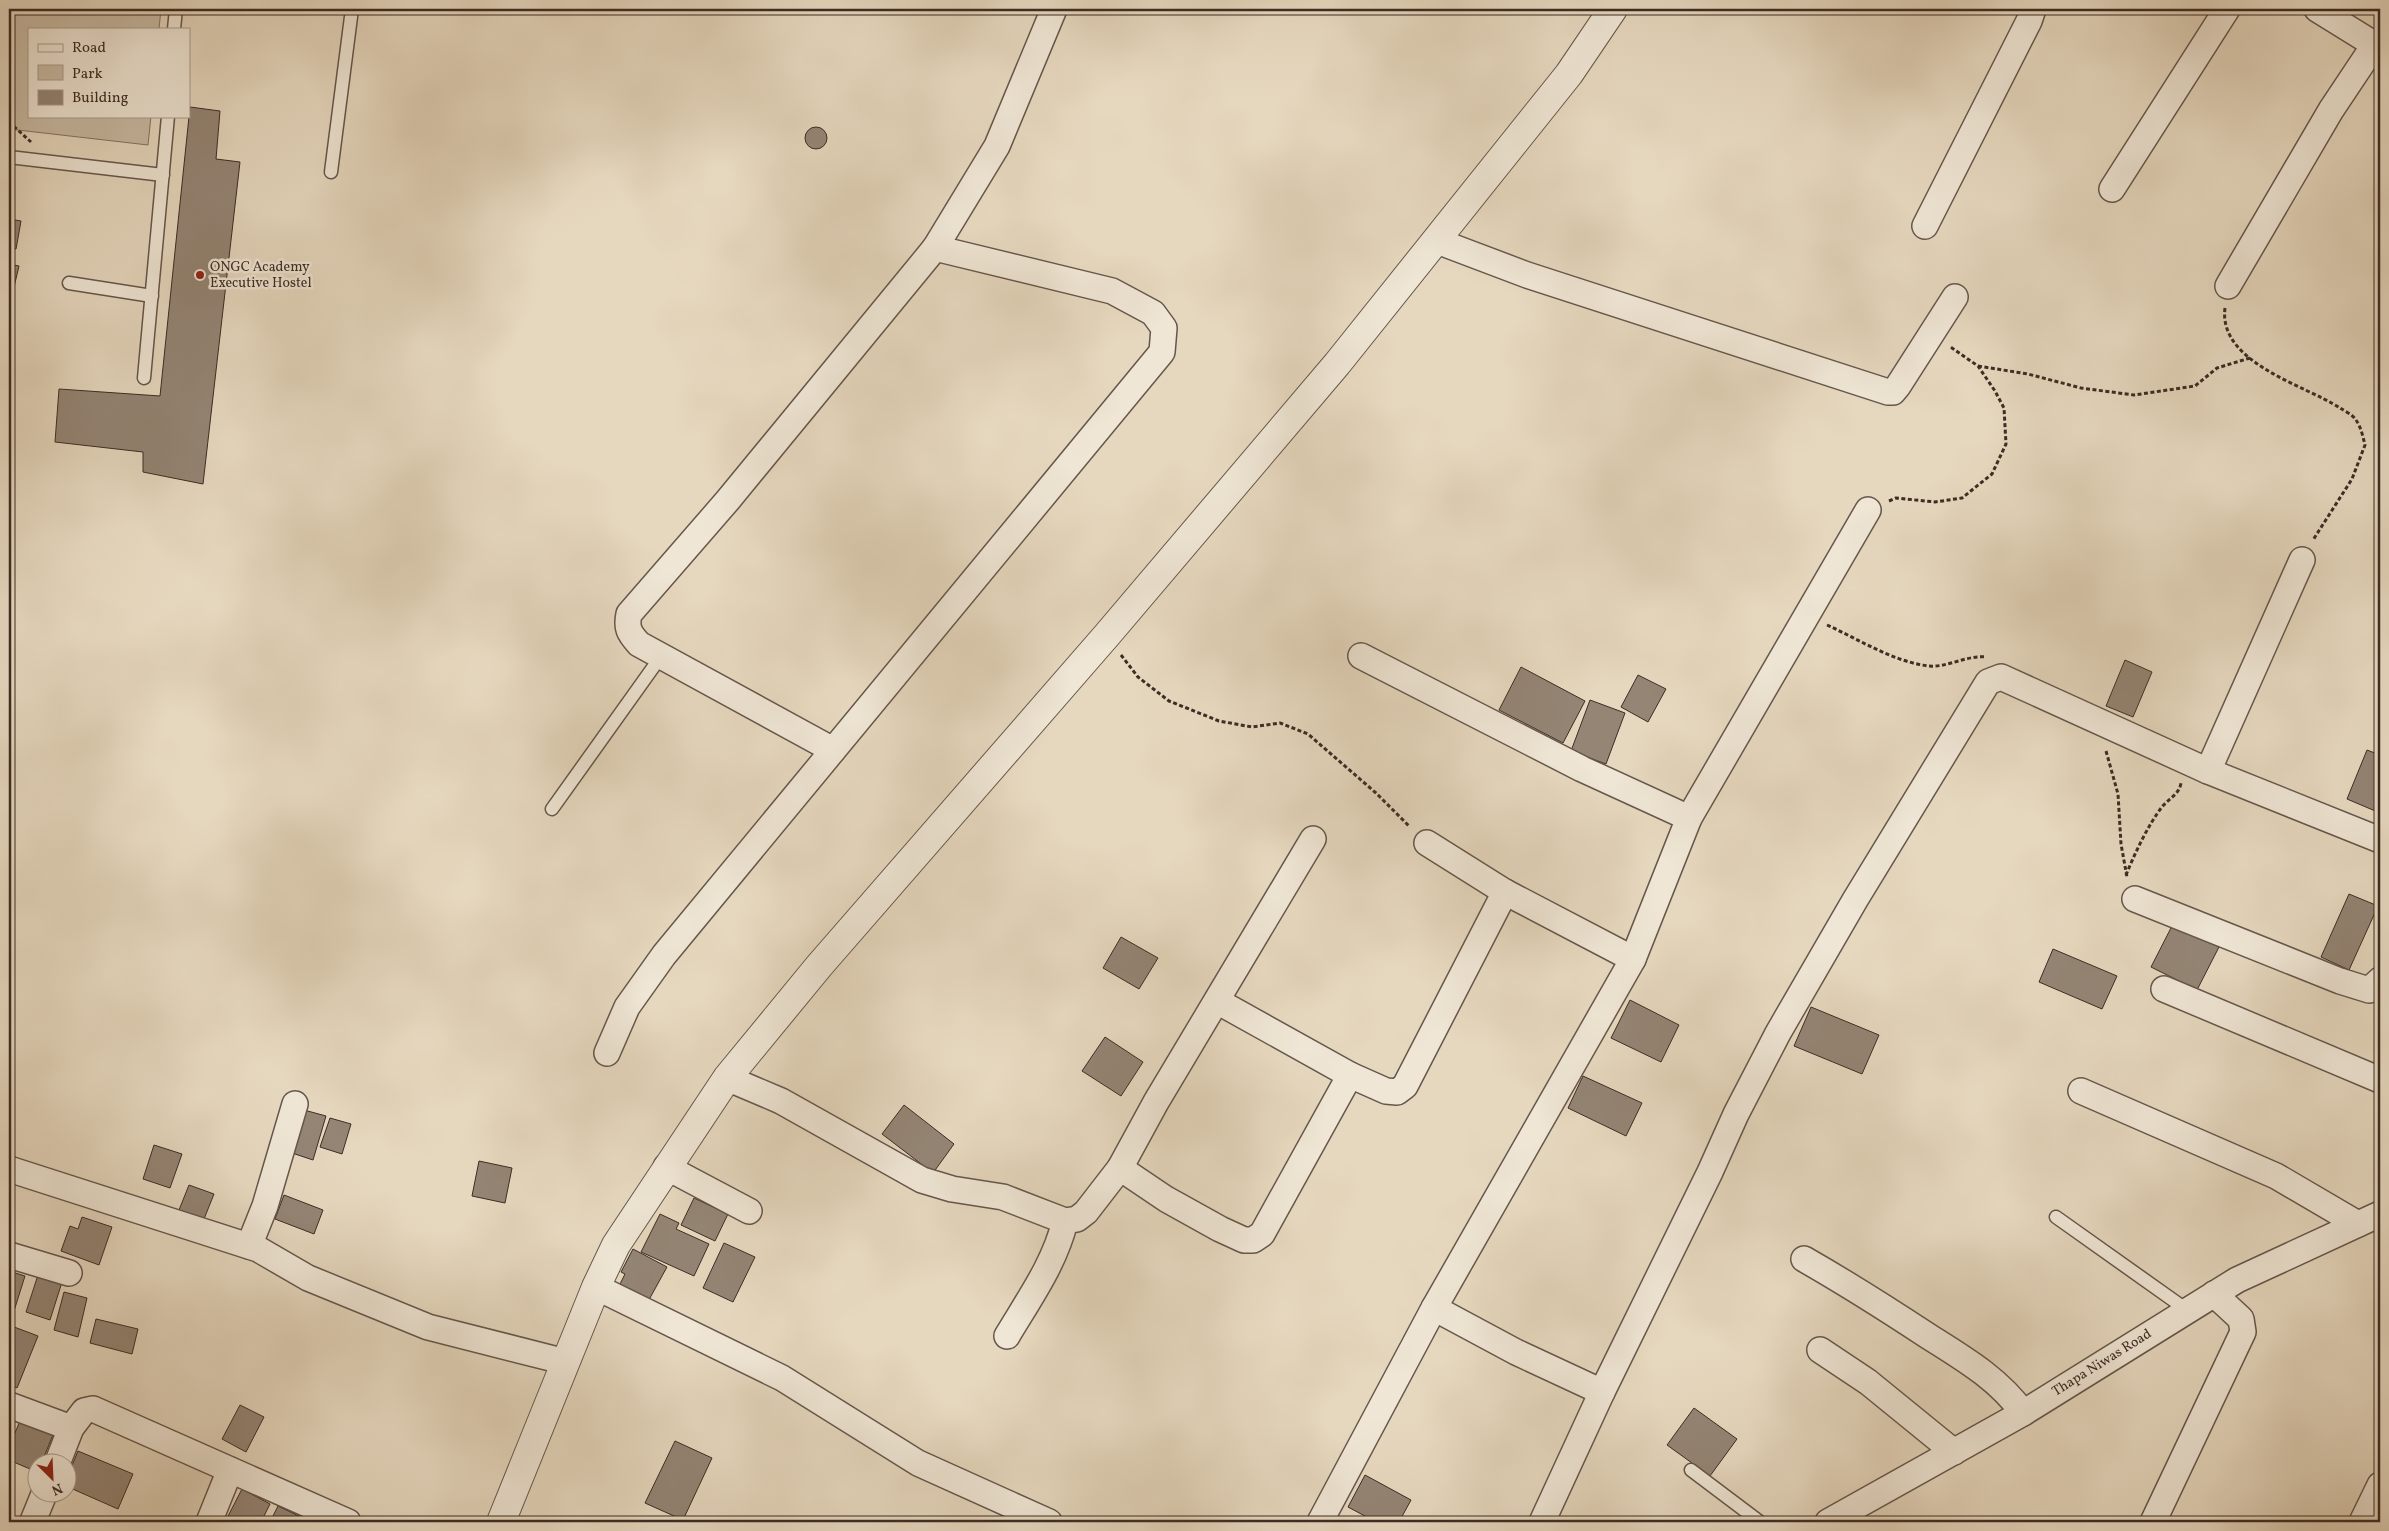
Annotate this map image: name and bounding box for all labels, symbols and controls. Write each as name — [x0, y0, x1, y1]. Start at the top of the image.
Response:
legend — [28, 28, 190, 118]
text: Road — [72, 38, 106, 59]
text: Park — [72, 64, 103, 85]
text: Building — [72, 88, 129, 109]
place label: ONGC Academy Executive Hostel — [210, 258, 312, 293]
marker: ONGC Academy Executive Hostel — [194, 269, 206, 281]
street label: Thapa Niwas Road — [2049, 1325, 2155, 1401]
north arrow — [28, 1454, 78, 1504]
text: N — [48, 1478, 65, 1499]

